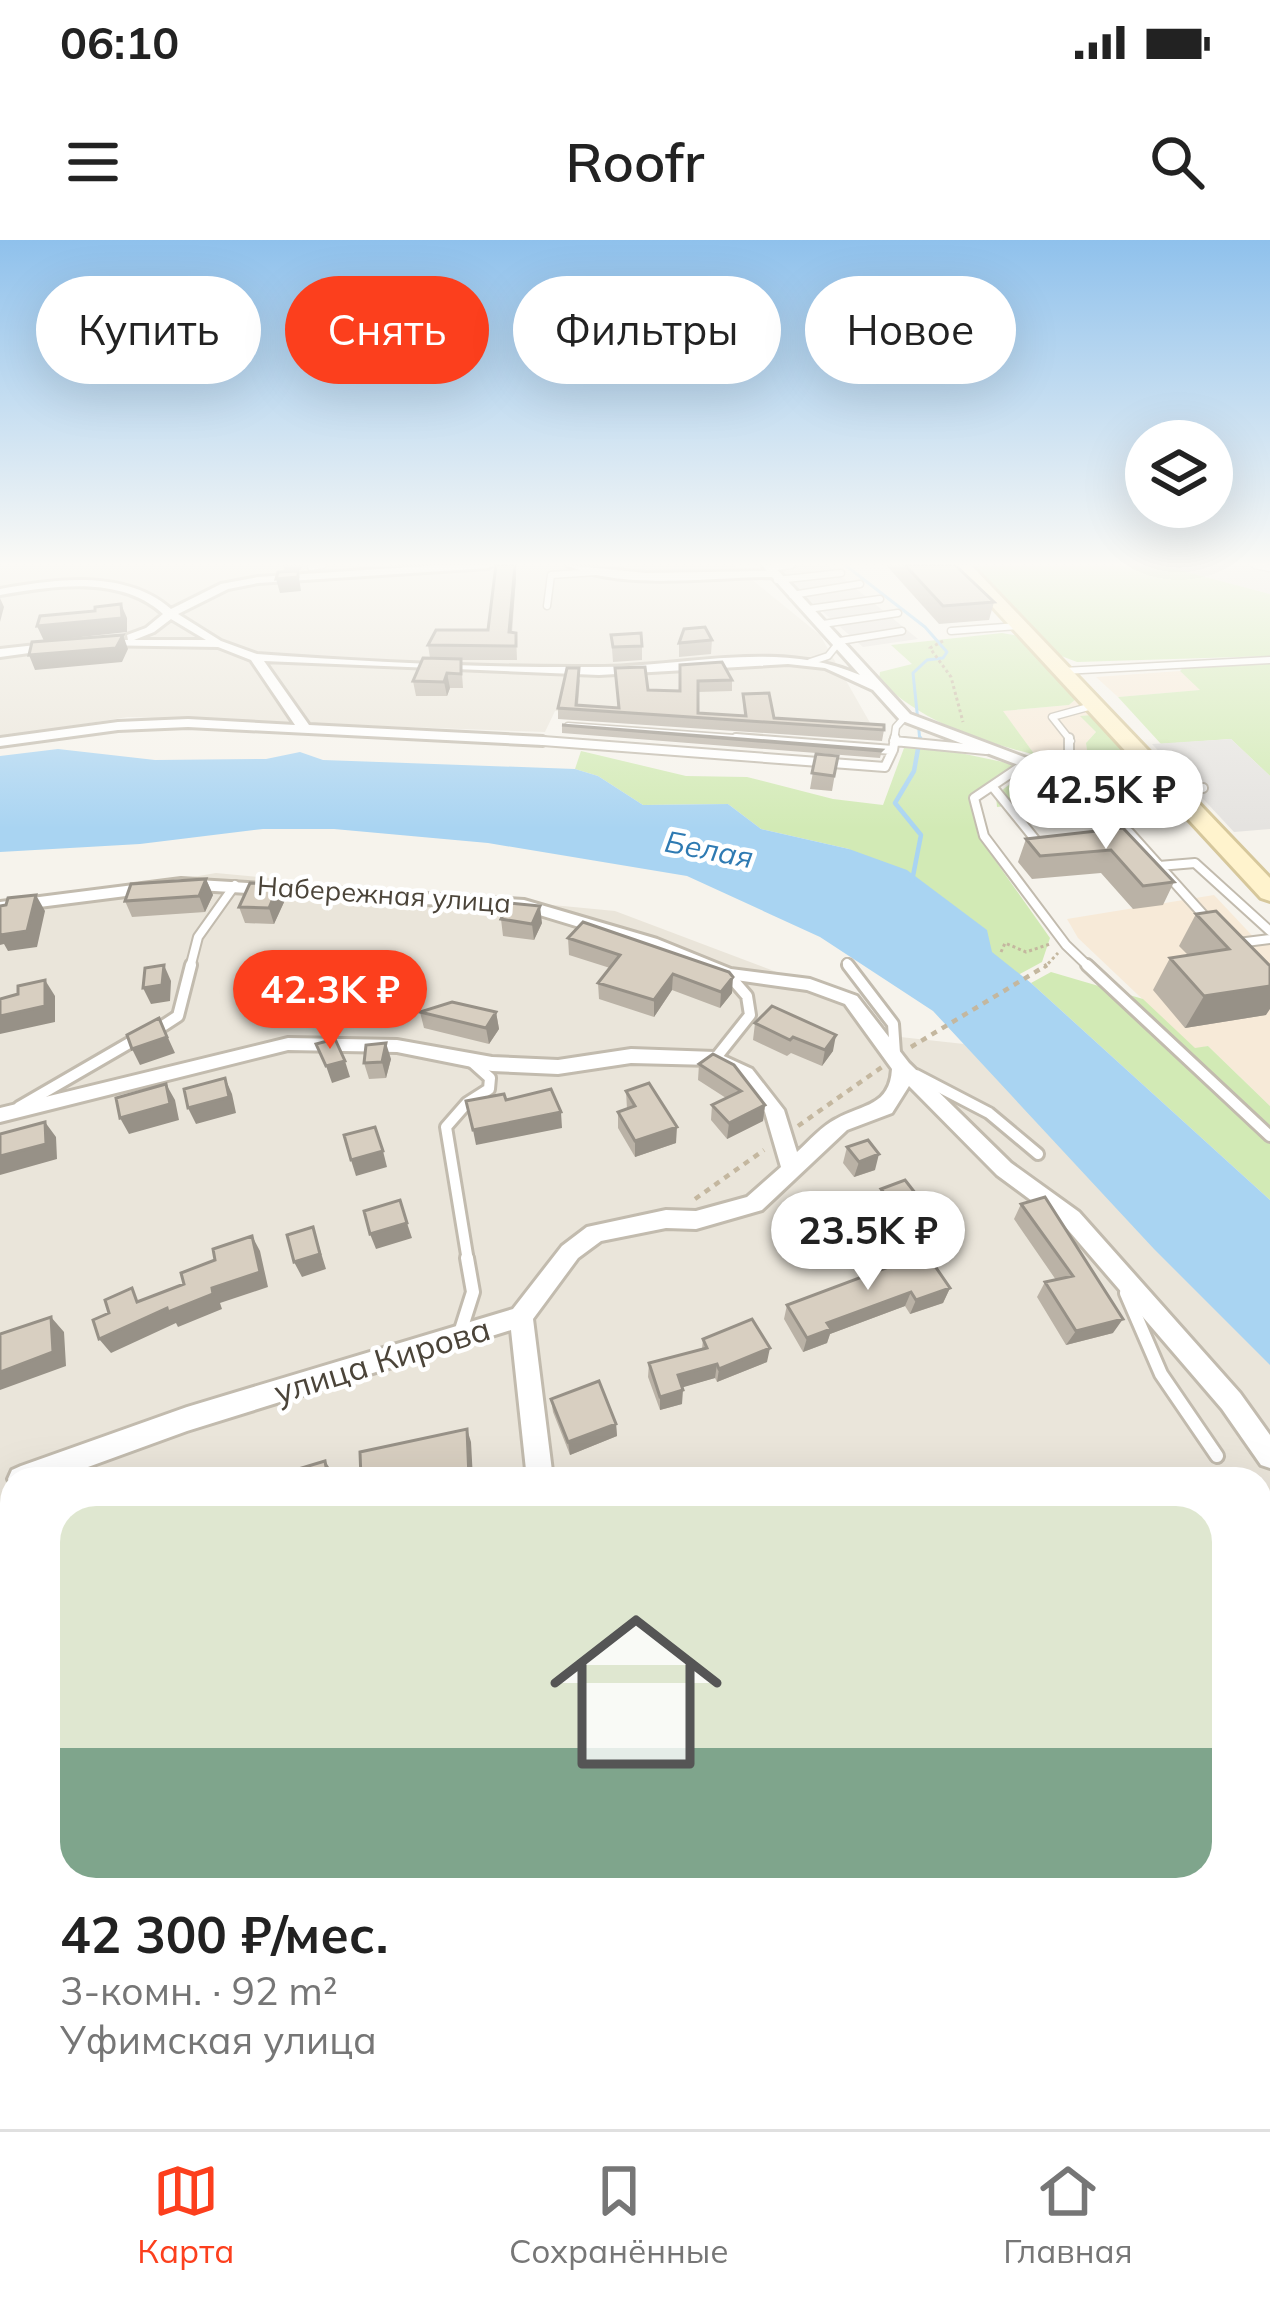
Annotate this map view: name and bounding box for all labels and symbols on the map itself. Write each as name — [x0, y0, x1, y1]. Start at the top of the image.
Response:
pin: 42.5K ₽ — [995, 750, 1217, 852]
water label: Белая — [662, 822, 757, 876]
street label: Набережная улица — [256, 868, 512, 920]
pin: 42.3K ₽ — [219, 950, 441, 1052]
pin: 23.5K ₽ — [757, 1191, 979, 1293]
street label: улица Кирова — [269, 1307, 495, 1412]

